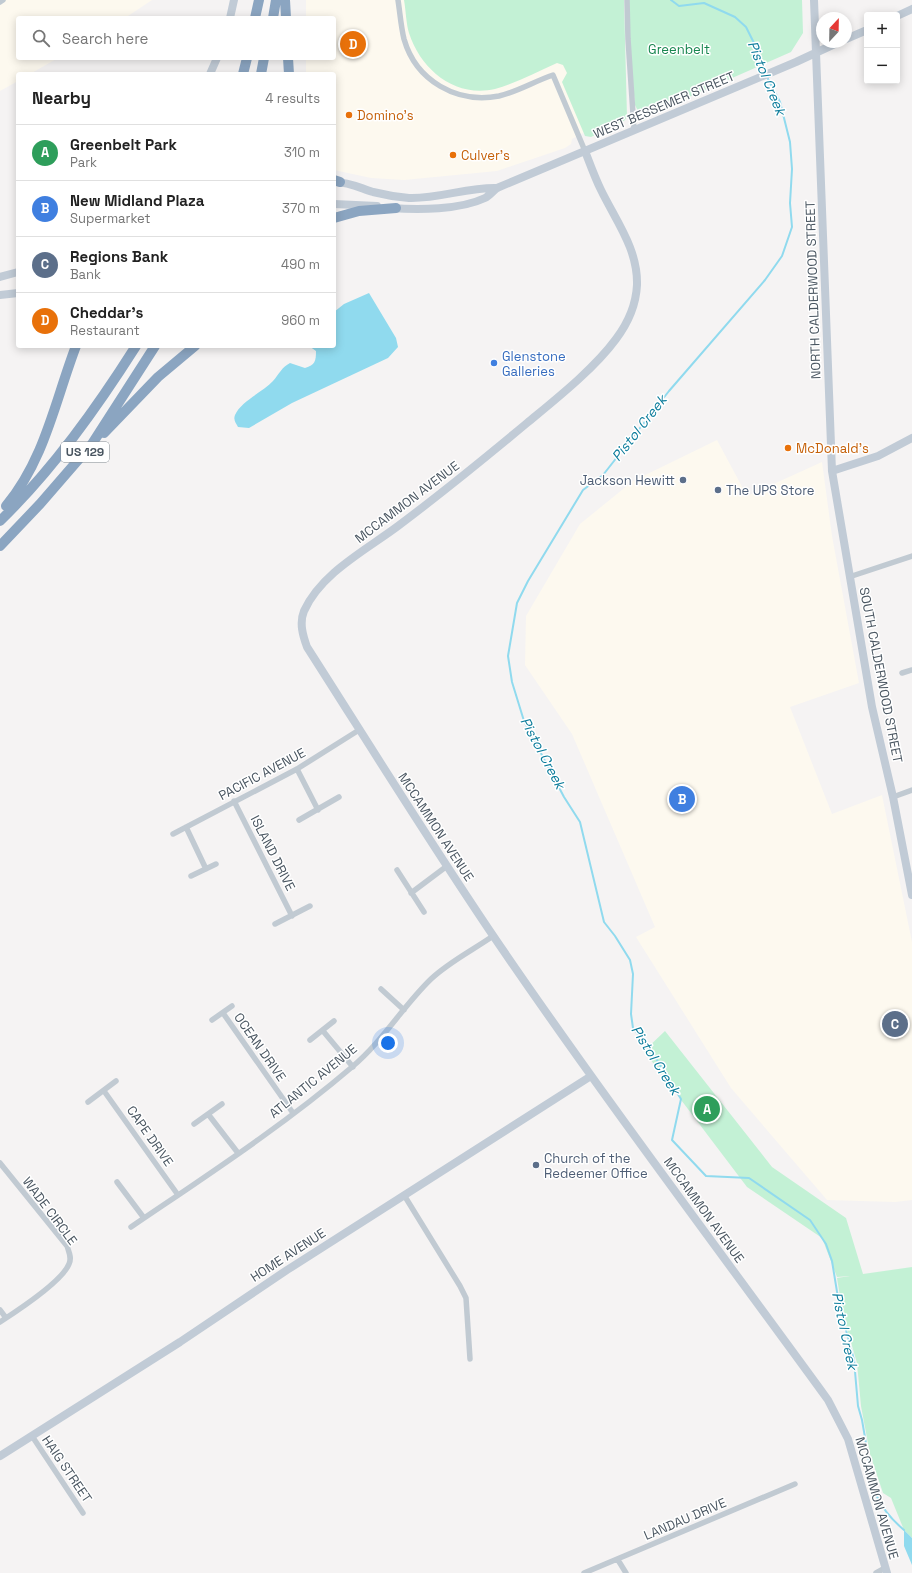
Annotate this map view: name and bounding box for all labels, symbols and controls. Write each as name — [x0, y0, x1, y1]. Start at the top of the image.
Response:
north arrow — [816, 12, 852, 48]
map controls — [864, 12, 900, 84]
button: + — [864, 12, 900, 48]
search box — [16, 16, 336, 60]
icon: search — [30, 27, 52, 49]
text: Search here — [62, 29, 148, 48]
pin: D — [340, 29, 366, 59]
water label: Pistol Creek — [744, 38, 791, 119]
park label: Greenbelt — [648, 41, 710, 58]
button: − — [864, 48, 900, 84]
street label: WEST BESSEMER STREET — [591, 67, 738, 143]
text: Nearby — [32, 87, 91, 109]
text: 4 results — [265, 90, 320, 107]
place label: Domino's — [357, 107, 414, 124]
marker: Domino's — [344, 110, 354, 120]
text: Greenbelt Park — [70, 135, 177, 154]
text: A — [41, 144, 49, 161]
text: 310 m — [284, 144, 320, 161]
place label: Culver's — [461, 147, 510, 164]
marker: Culver's — [448, 150, 458, 160]
text: Park — [70, 154, 97, 171]
text: New Midland Plaza — [70, 191, 204, 210]
text: B — [41, 200, 49, 217]
text: 370 m — [282, 200, 320, 217]
street label: NORTH CALDERWOOD STREET — [801, 200, 825, 380]
text: Supermarket — [70, 210, 151, 227]
text: Regions Bank — [70, 247, 168, 266]
text: C — [41, 256, 49, 273]
text: 490 m — [281, 256, 320, 273]
text: Bank — [70, 266, 101, 283]
text: Cheddar's — [70, 303, 143, 322]
text: D — [41, 312, 49, 329]
text: 960 m — [281, 312, 320, 329]
text: Restaurant — [70, 322, 140, 339]
place label: Glenstone Galleries — [502, 348, 566, 380]
marker: Glenstone Galleries — [489, 358, 499, 368]
water label: Pistol Creek — [608, 390, 671, 465]
place label: McDonald's — [796, 440, 869, 457]
road number: US 129 — [61, 442, 109, 462]
marker: McDonald's — [783, 443, 793, 453]
street label: MCCAMMON AVENUE — [351, 457, 463, 547]
place label: Jackson Hewitt — [580, 472, 675, 489]
marker: Jackson Hewitt — [678, 475, 688, 485]
place label: The UPS Store — [726, 482, 815, 499]
marker: The UPS Store — [713, 485, 723, 495]
street label: SOUTH CALDERWOOD STREET — [856, 586, 906, 765]
water label: Pistol Creek — [516, 714, 570, 793]
street label: PACIFIC AVENUE — [216, 744, 308, 804]
street label: MCCAMMON AVENUE — [394, 769, 478, 885]
pin: B — [669, 784, 695, 814]
street label: ISLAND DRIVE — [247, 812, 299, 894]
street label: OCEAN DRIVE — [230, 1009, 290, 1085]
pin: C — [882, 1009, 908, 1039]
water label: Pistol Creek — [627, 1022, 685, 1100]
your location — [378, 1033, 398, 1053]
street label: ATLANTIC AVENUE — [265, 1040, 361, 1122]
pin: A — [694, 1094, 720, 1124]
street label: CAPE DRIVE — [123, 1102, 177, 1170]
place label: Church of the Redeemer Office — [544, 1150, 648, 1182]
street label: MCCAMMON AVENUE — [660, 1154, 748, 1266]
marker: Church of the Redeemer Office — [531, 1160, 541, 1170]
street label: WADE CIRCLE — [19, 1174, 81, 1248]
street label: HOME AVENUE — [247, 1224, 329, 1286]
water label: Pistol Creek — [828, 1290, 862, 1373]
street label: HAIG STREET — [38, 1432, 96, 1506]
street label: MCCAMMON AVENUE — [851, 1435, 903, 1561]
street label: LANDAU DRIVE — [641, 1494, 729, 1544]

